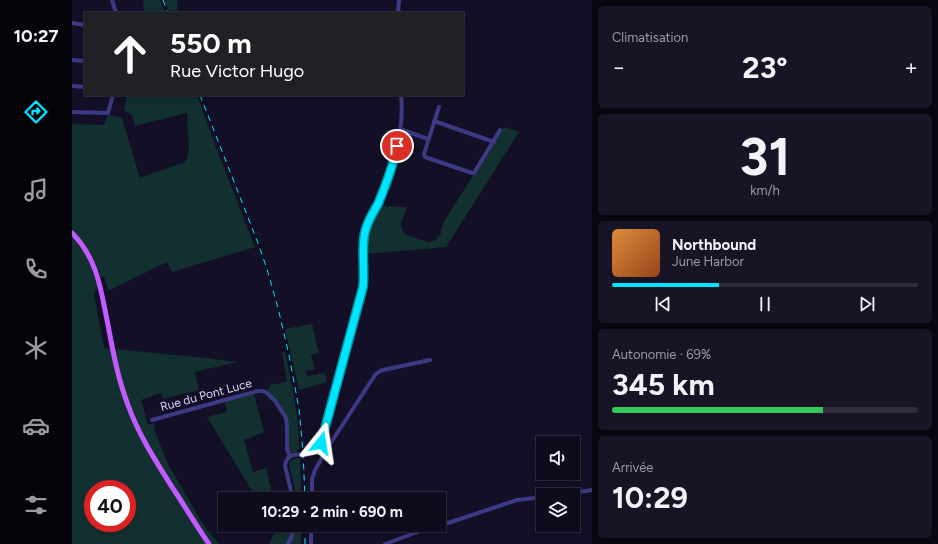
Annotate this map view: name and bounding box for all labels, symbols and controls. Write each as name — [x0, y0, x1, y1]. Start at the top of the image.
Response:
text: 10:27 — [13, 25, 59, 47]
text: 550 m — [170, 26, 252, 60]
icon: ahead — [104, 28, 156, 80]
text: Climatisation — [612, 30, 688, 45]
text: 23° — [742, 49, 788, 86]
text: − — [612, 54, 626, 81]
text: + — [904, 54, 918, 81]
text: Rue Victor Hugo — [170, 60, 304, 82]
icon: directions — [22, 98, 50, 126]
text: 31 — [740, 126, 790, 188]
pin — [380, 129, 414, 163]
icon: arrive — [386, 135, 408, 157]
icon: music — [22, 176, 50, 204]
text: km/h — [750, 183, 780, 198]
text: Northbound — [672, 236, 756, 254]
text: June Harbor — [672, 254, 744, 269]
icon: phone — [22, 255, 50, 283]
icon: previous — [652, 293, 674, 315]
icon: pause — [754, 293, 776, 315]
icon: next — [856, 293, 878, 315]
icon: climate — [22, 334, 50, 362]
text: Autonomie · 69% — [612, 347, 711, 362]
text: 345 km — [612, 366, 715, 403]
street label: Rue du Pont Luce — [159, 376, 254, 414]
icon: car — [22, 412, 50, 440]
position arrow — [300, 422, 342, 464]
map controls — [536, 436, 580, 532]
button: sound — [536, 436, 580, 480]
text: Arrivée — [612, 460, 653, 475]
text: 10:29 — [612, 479, 688, 516]
speed limit sign: 40 — [84, 480, 136, 532]
button: layers — [536, 488, 580, 532]
icon: filters — [22, 491, 50, 519]
text: 10:29 · 2 min · 690 m — [261, 503, 403, 521]

